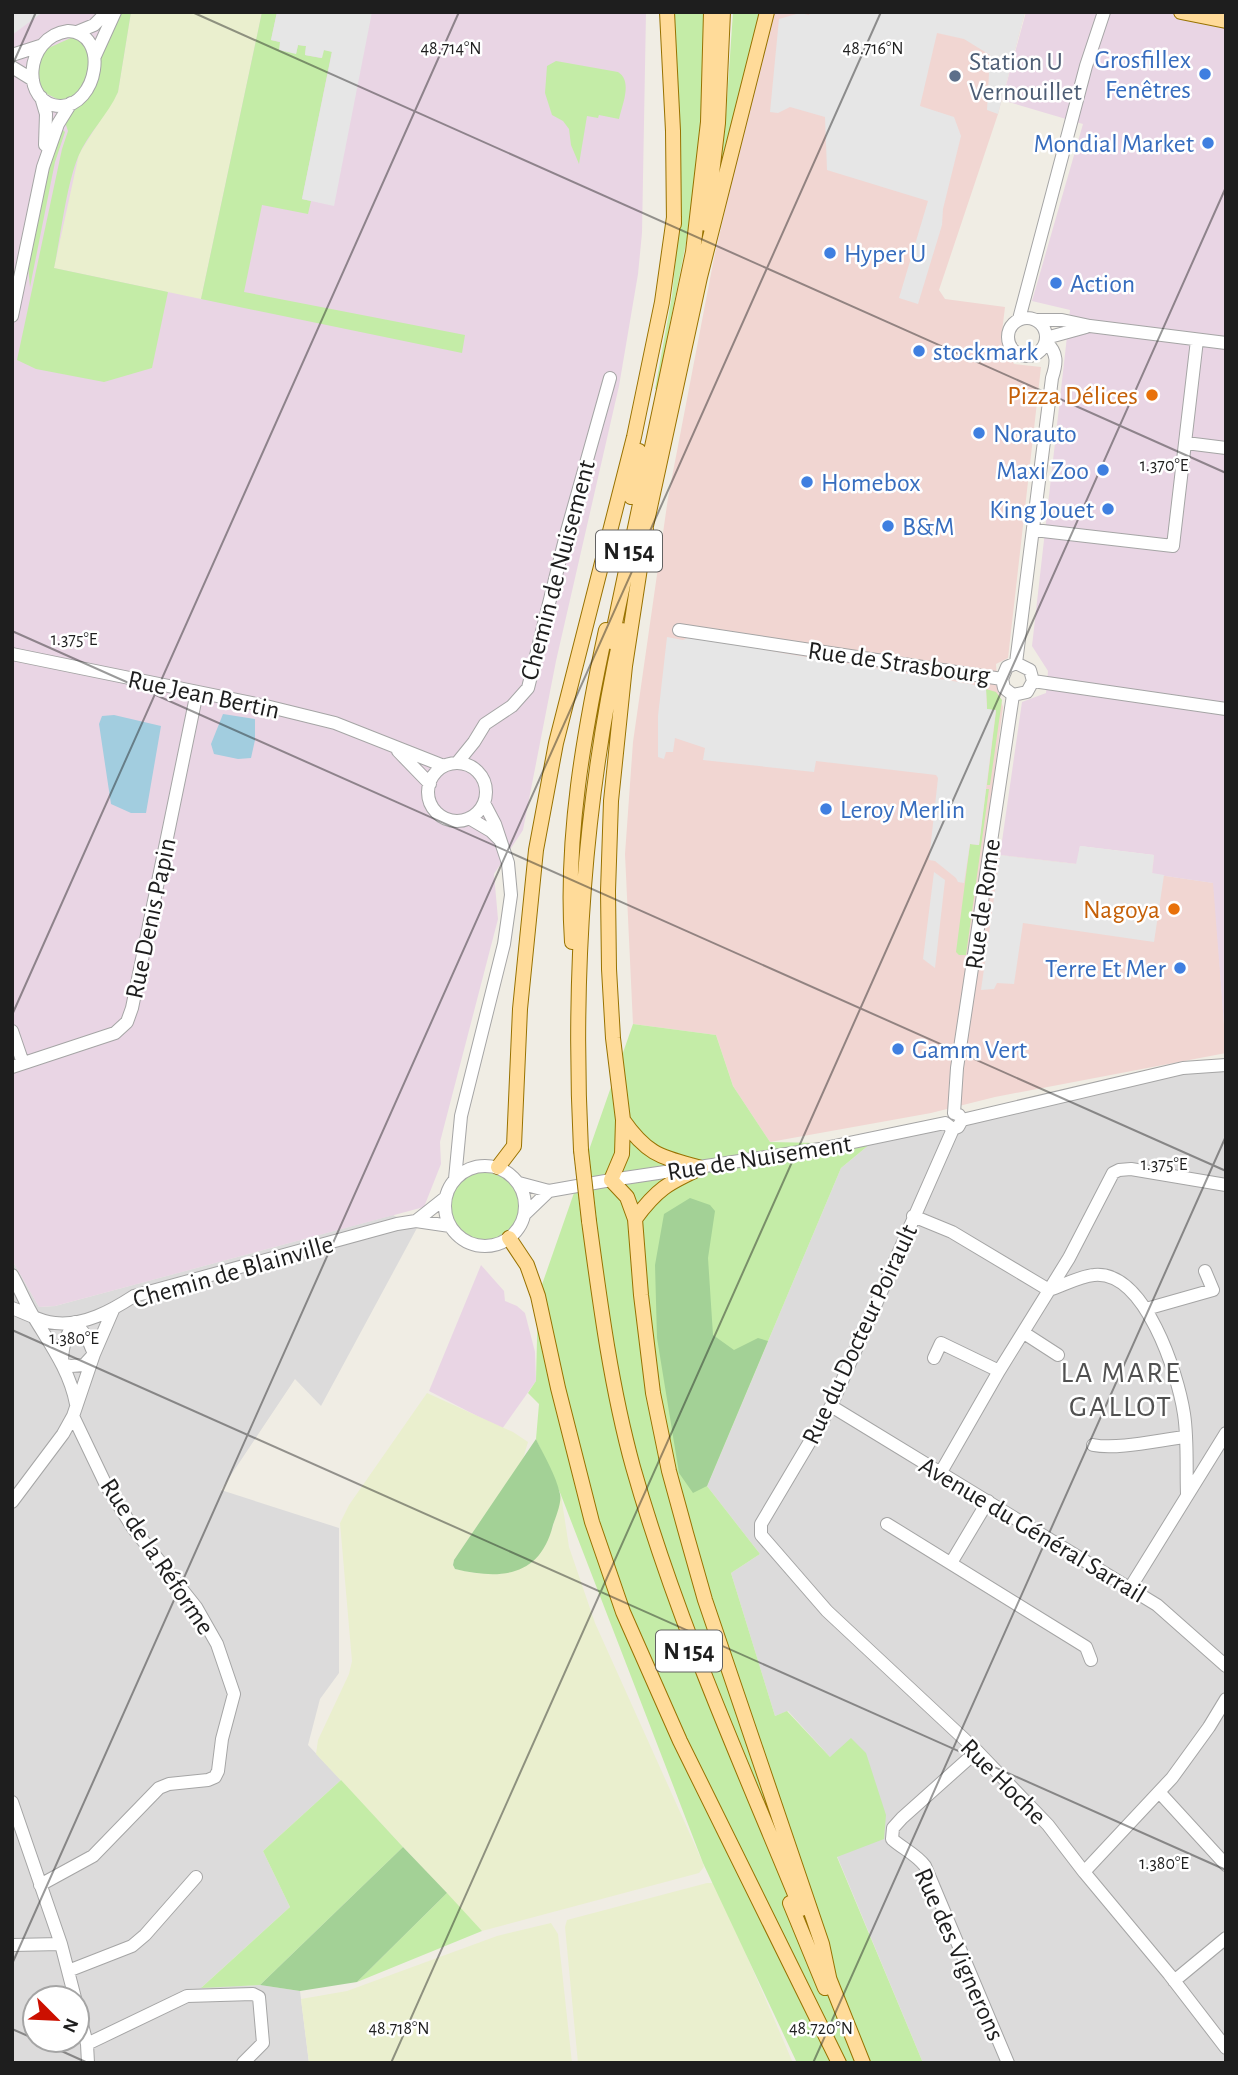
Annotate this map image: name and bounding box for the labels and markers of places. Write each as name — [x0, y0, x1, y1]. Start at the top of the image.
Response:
place label: Grosfillex Fenêtres — [1095, 47, 1191, 103]
place label: Station U Vernouillet — [969, 49, 1082, 105]
marker: Grosfillex Fenêtres — [1197, 66, 1213, 82]
marker: Station U Vernouillet — [947, 68, 963, 84]
place label: Mondial Market — [1033, 131, 1194, 157]
marker: Mondial Market — [1200, 135, 1216, 151]
place label: Hyper U — [844, 241, 926, 267]
marker: Hyper U — [822, 245, 838, 261]
place label: Action — [1070, 271, 1135, 297]
marker: Action — [1048, 275, 1064, 291]
place label: stockmark — [933, 339, 1038, 365]
marker: stockmark — [911, 343, 927, 359]
place label: Pizza Délices — [1007, 383, 1138, 409]
marker: Pizza Délices — [1144, 387, 1160, 403]
place label: Norauto — [993, 421, 1077, 447]
marker: Norauto — [971, 425, 987, 441]
place label: Maxi Zoo — [996, 458, 1089, 484]
marker: Maxi Zoo — [1095, 462, 1111, 478]
place label: Homebox — [821, 470, 921, 496]
marker: Homebox — [799, 474, 815, 490]
place label: King Jouet — [989, 497, 1094, 523]
marker: King Jouet — [1100, 501, 1116, 517]
place label: B&M — [902, 514, 955, 540]
marker: B&M — [880, 518, 896, 534]
place label: Leroy Merlin — [840, 797, 965, 823]
marker: Leroy Merlin — [818, 801, 834, 817]
place label: Nagoya — [1083, 897, 1160, 923]
marker: Nagoya — [1166, 901, 1182, 917]
place label: Terre Et Mer — [1045, 956, 1167, 982]
marker: Terre Et Mer — [1172, 960, 1188, 976]
place label: Gamm Vert — [912, 1037, 1027, 1063]
marker: Gamm Vert — [890, 1041, 906, 1057]

